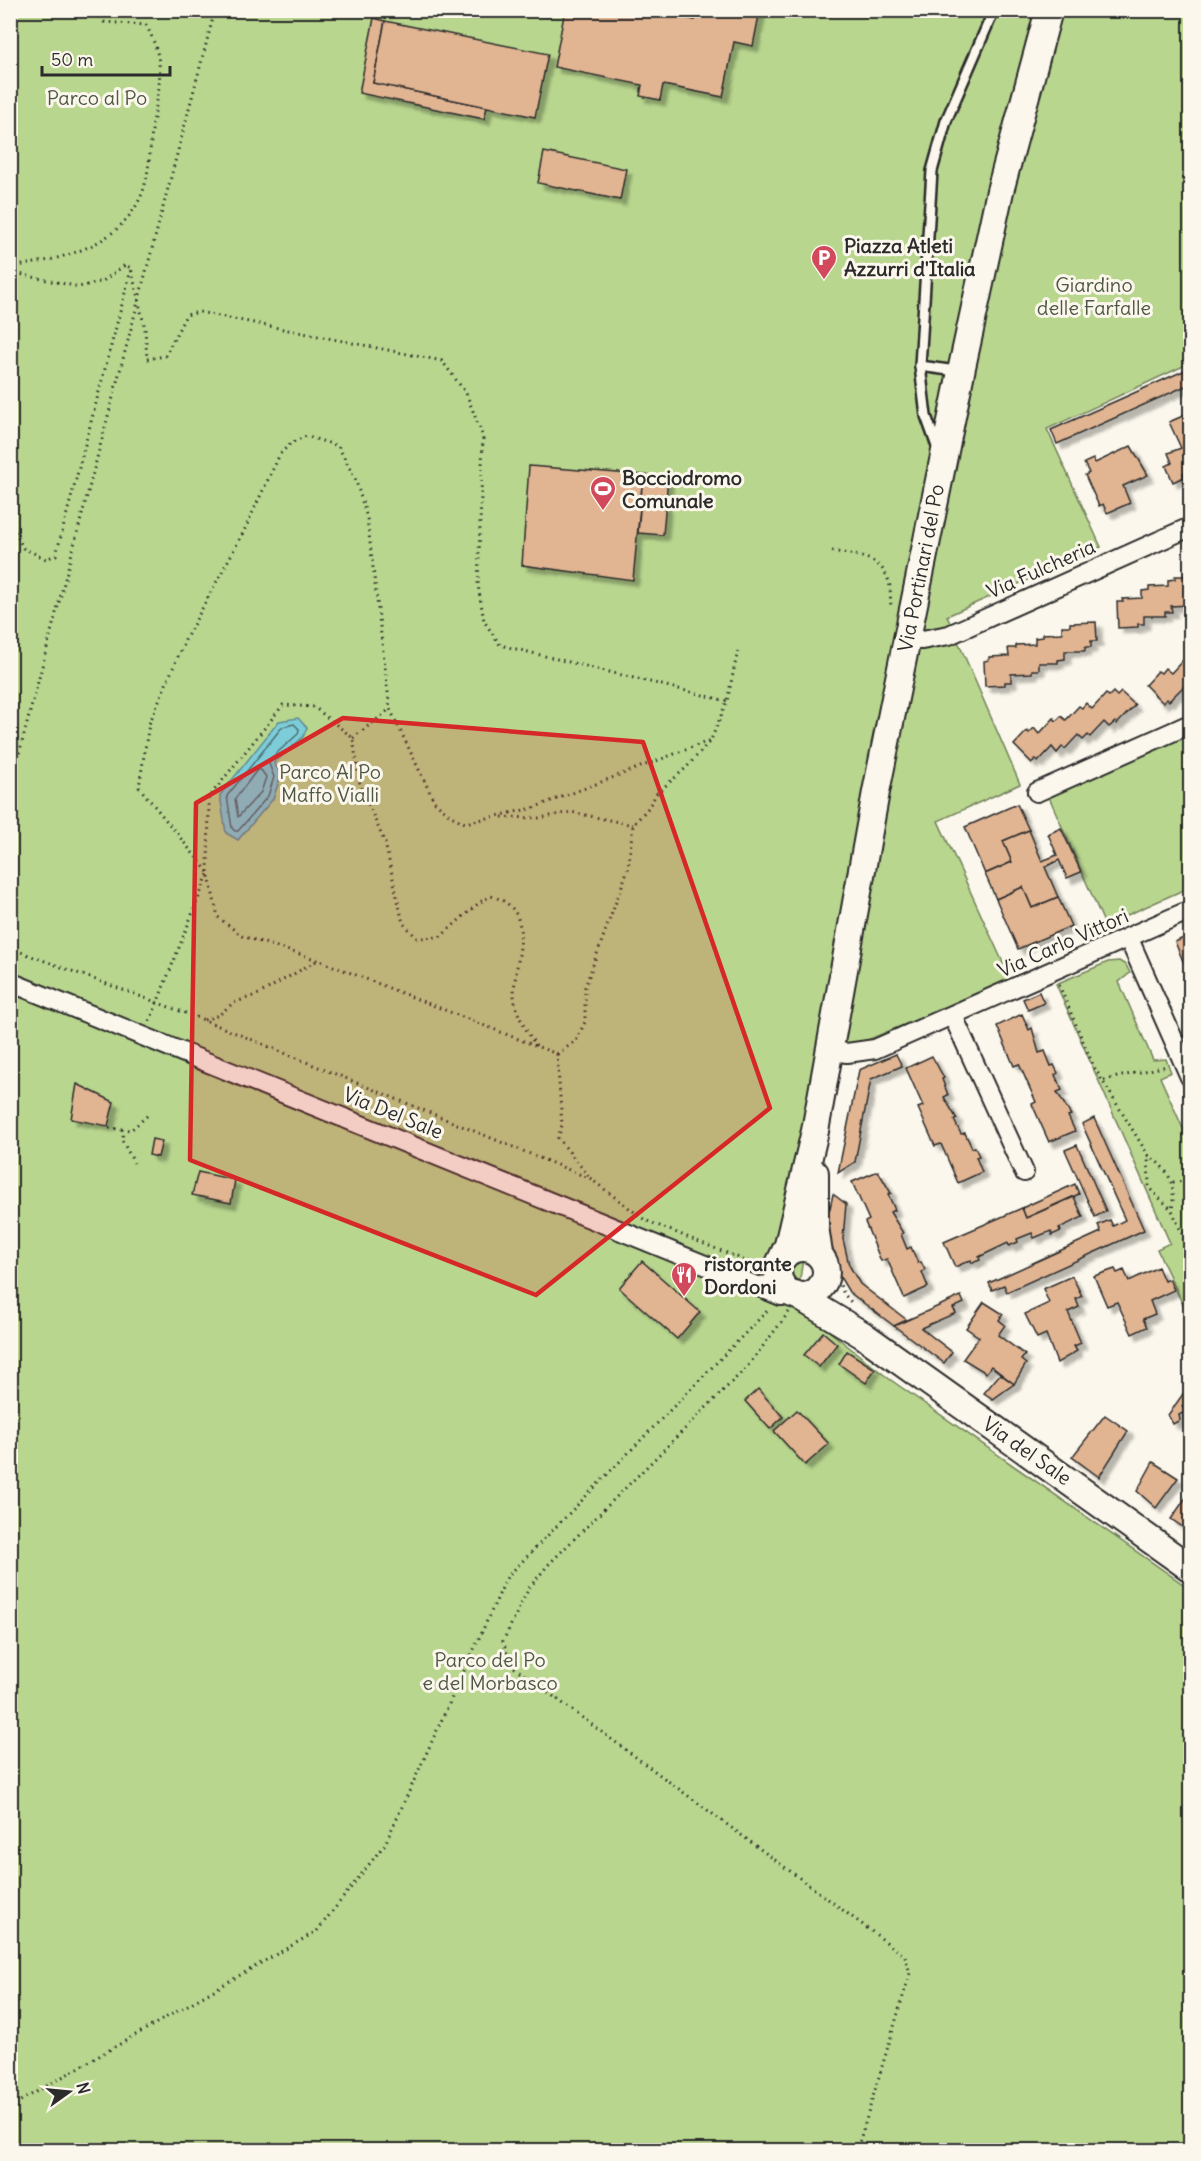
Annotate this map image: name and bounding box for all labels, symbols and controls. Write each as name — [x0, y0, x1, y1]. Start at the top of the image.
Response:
scale bar — [42, 39, 170, 77]
text: 50 m — [51, 48, 93, 71]
park label: Parco al Po — [47, 85, 147, 110]
place label: Piazza Atleti Azzurri d'Italia — [844, 233, 976, 281]
parking icon: Piazza Atleti Azzurri d'Italia — [809, 243, 839, 281]
park label: Giardino delle Farfalle — [1037, 272, 1151, 320]
place label: Bocciodromo Comunale — [622, 465, 742, 513]
sports icon: Bocciodromo Comunale — [588, 474, 618, 512]
street label: Via Portinari del Po — [892, 482, 949, 654]
street label: Via Fulcheria — [983, 533, 1099, 604]
park label: Parco Al Po Maffo Vialli — [279, 759, 381, 807]
street label: Via Carlo Vittori — [994, 903, 1132, 983]
street label: Via Del Sale — [340, 1081, 447, 1144]
place label: ristorante Dordoni — [704, 1251, 792, 1299]
restaurant icon: ristorante Dordoni — [669, 1260, 699, 1298]
street label: Via del Sale — [978, 1411, 1076, 1490]
park label: Parco del Po e del Morbasco — [422, 1647, 558, 1695]
north arrow — [39, 2062, 99, 2122]
text: N — [72, 2080, 95, 2096]

